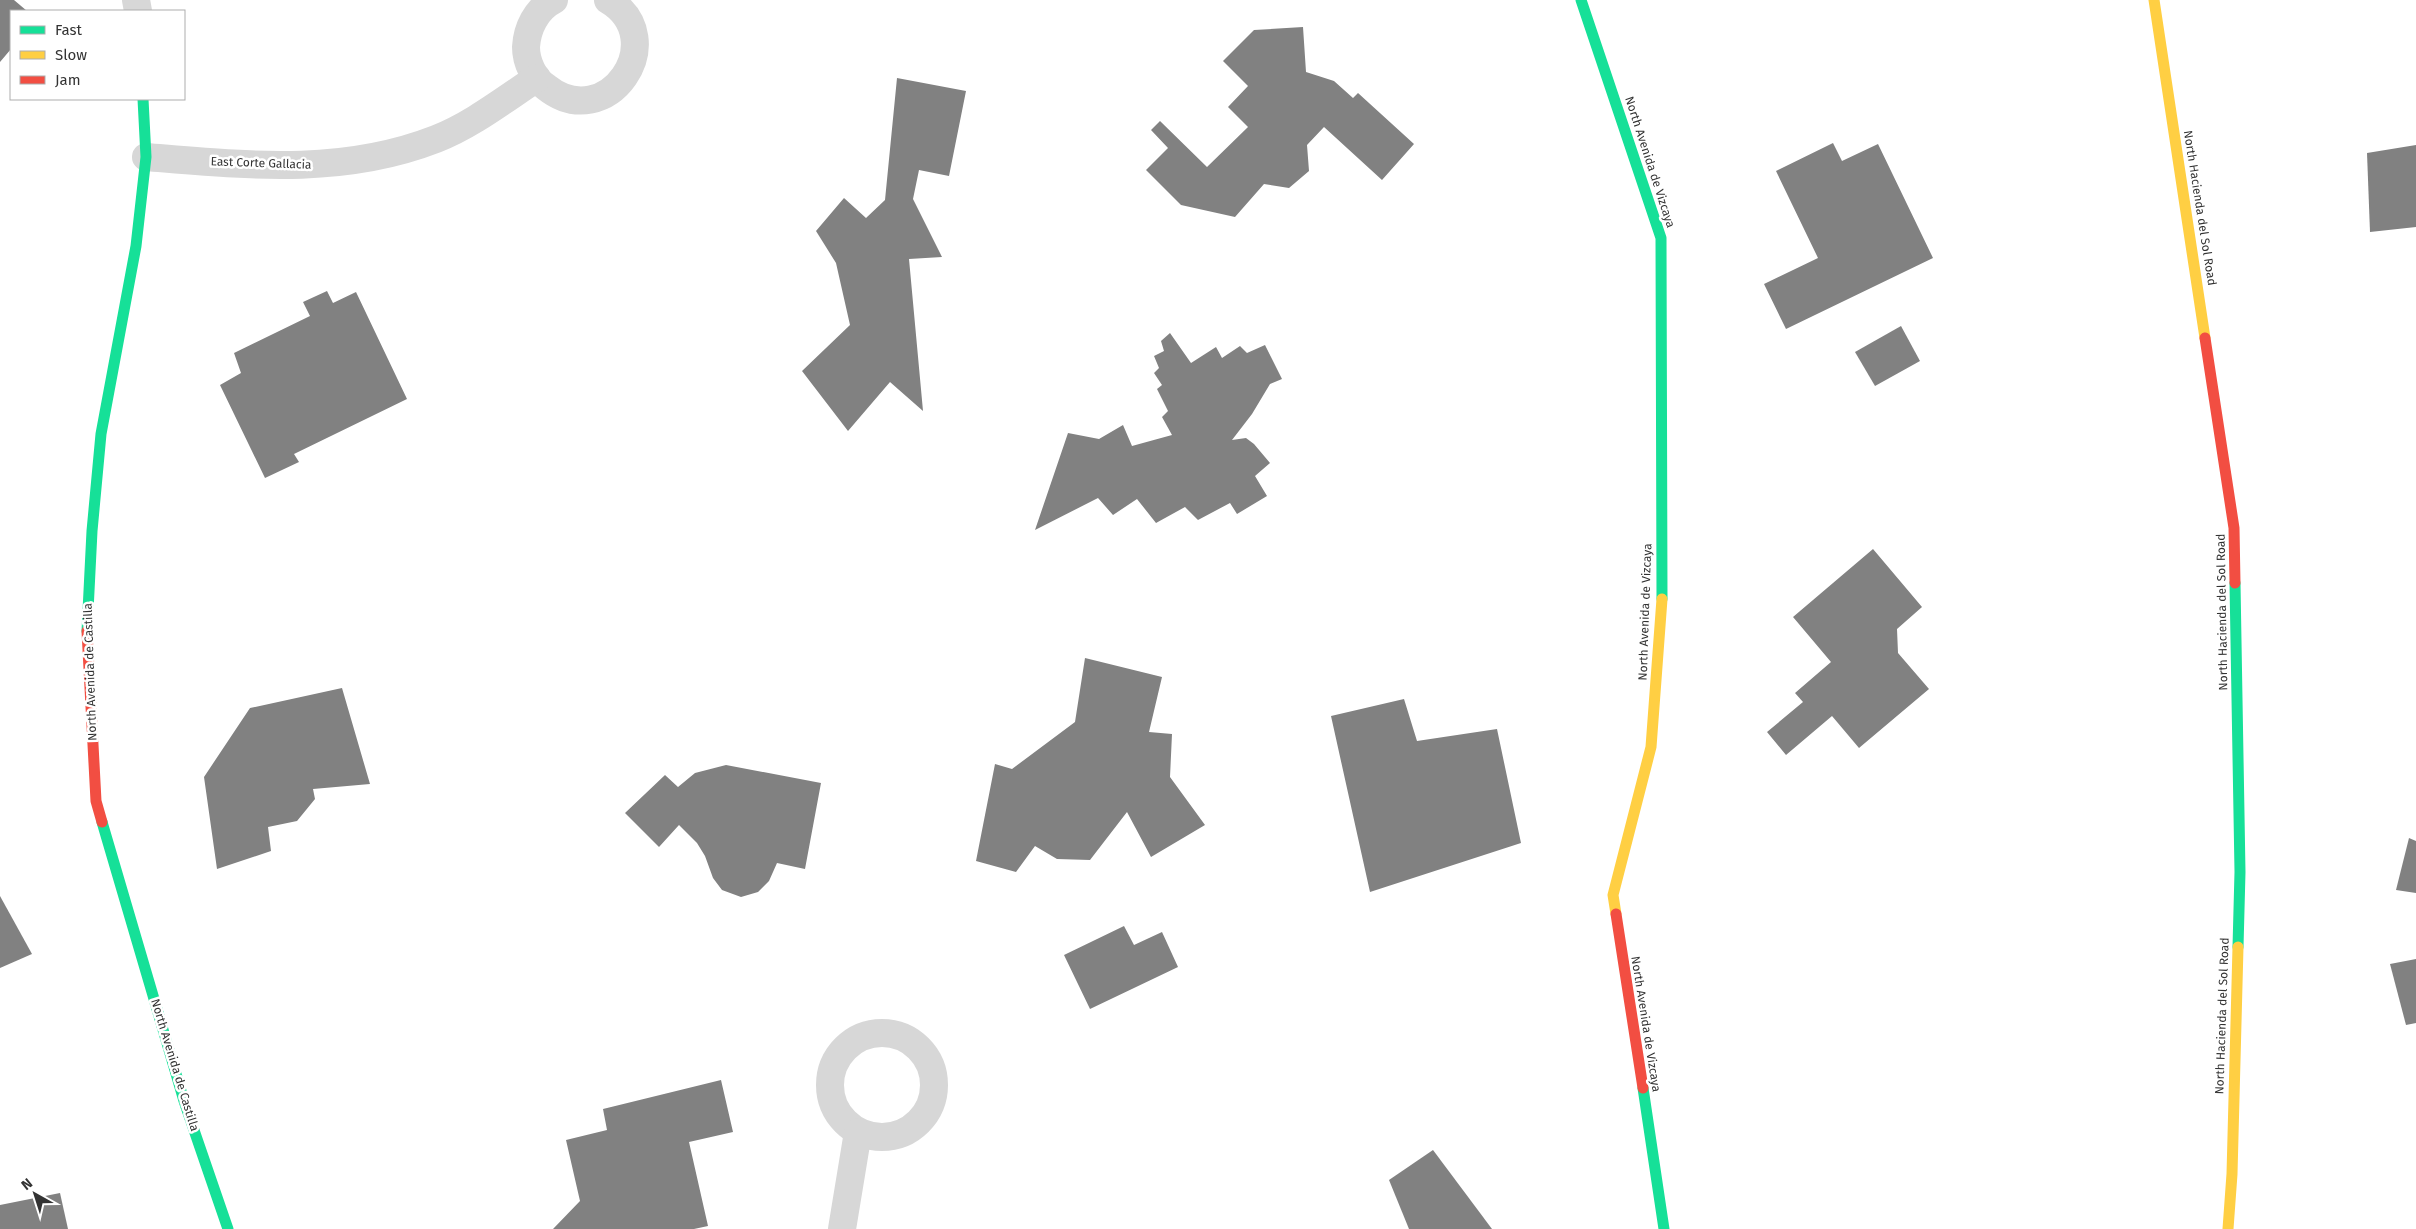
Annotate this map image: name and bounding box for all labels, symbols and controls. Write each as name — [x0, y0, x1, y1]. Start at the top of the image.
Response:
legend — [10, 10, 185, 100]
text: Fast — [55, 21, 82, 39]
text: Slow — [55, 46, 87, 64]
text: Jam — [55, 71, 81, 89]
street label: North Avenida de Vizcaya — [1622, 95, 1678, 229]
street label: North Hacienda del Sol Road — [2181, 129, 2219, 287]
street label: East Corte Gallacia — [210, 154, 312, 172]
street label: North Hacienda del Sol Road — [2214, 533, 2230, 691]
street label: North Avenida de Vizcaya — [1636, 543, 1654, 681]
street label: North Avenida de Castilla — [81, 603, 99, 741]
street label: North Hacienda del Sol Road — [2212, 937, 2232, 1095]
street label: North Avenida de Vizcaya — [1628, 955, 1664, 1093]
street label: North Avenida de Castilla — [148, 997, 202, 1133]
north arrow — [10, 1169, 60, 1219]
text: N — [18, 1175, 36, 1194]

